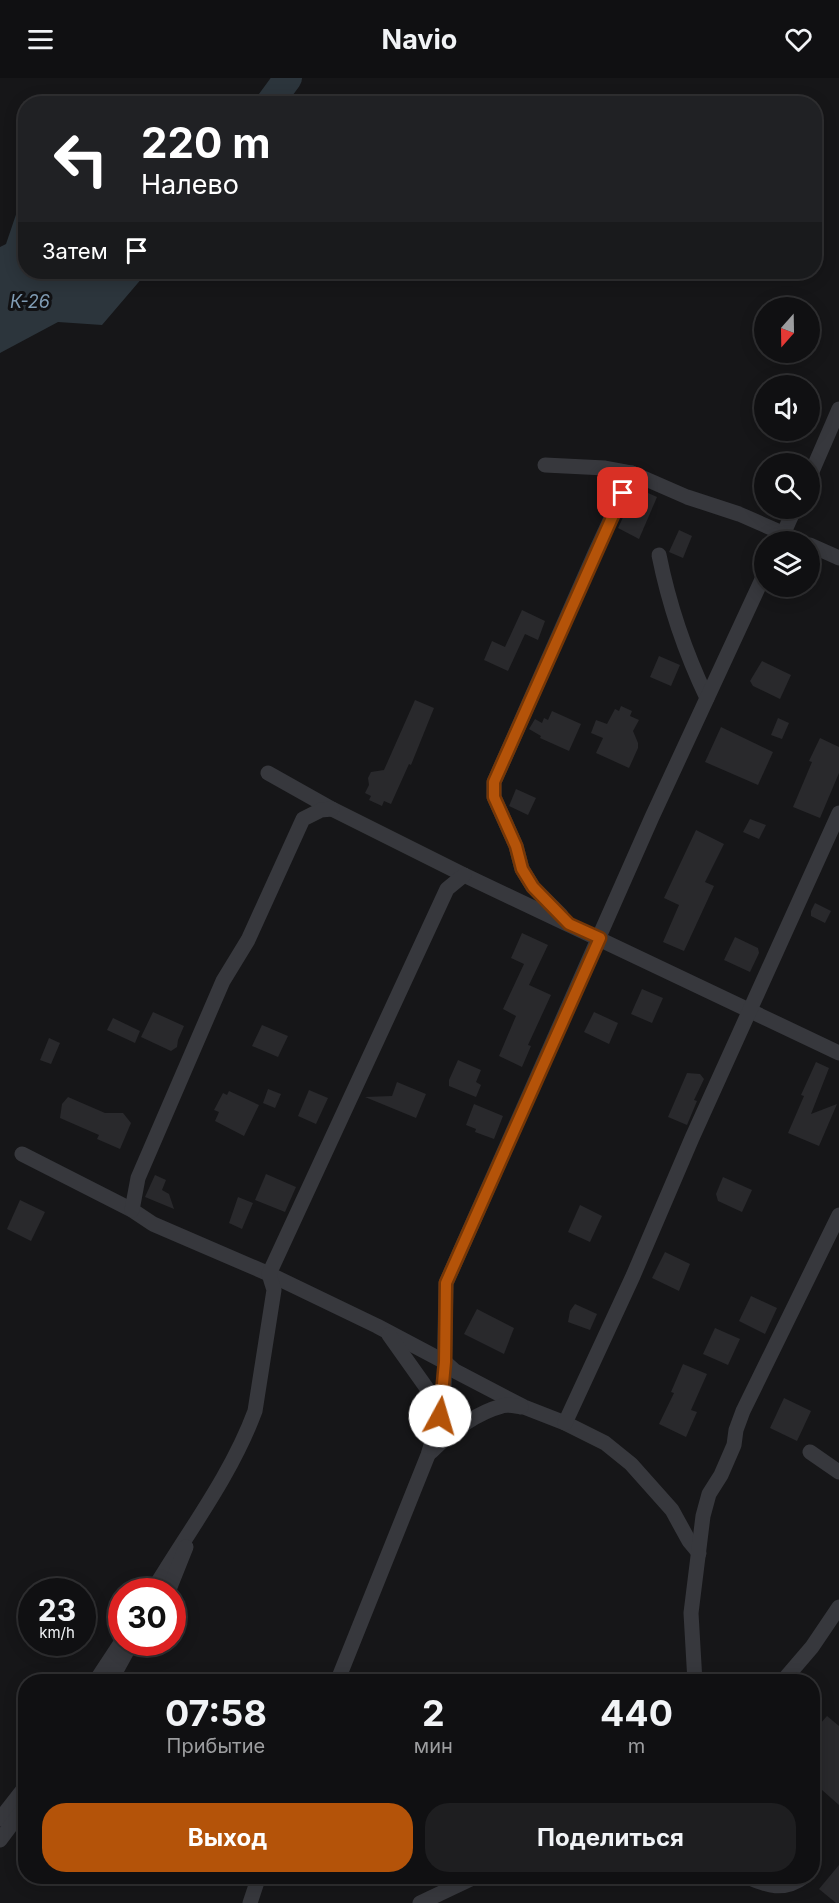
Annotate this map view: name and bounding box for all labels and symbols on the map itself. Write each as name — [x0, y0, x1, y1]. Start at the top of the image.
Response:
water label: К-26 — [10, 291, 50, 312]
north arrow — [754, 297, 820, 363]
pin — [597, 467, 648, 518]
position arrow — [408, 1384, 472, 1448]
speed limit sign: 30 — [108, 1578, 186, 1656]

